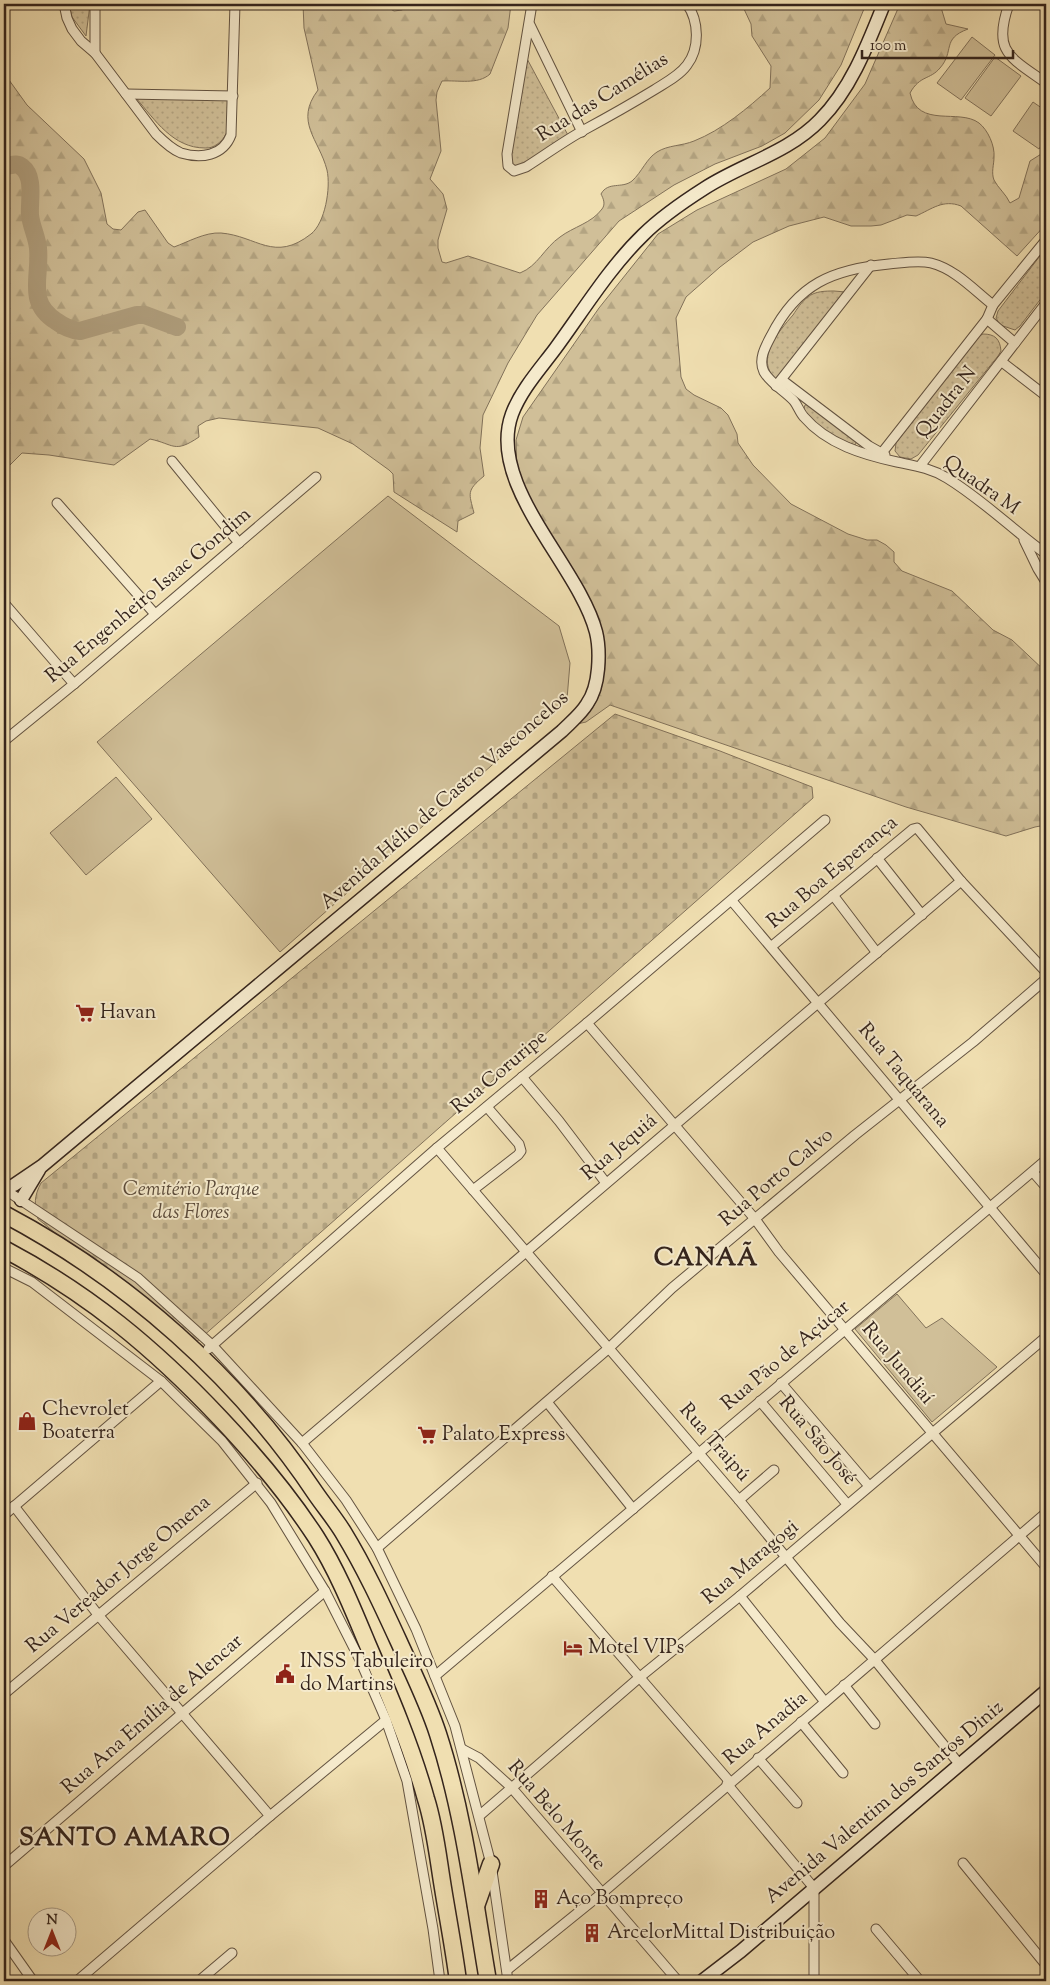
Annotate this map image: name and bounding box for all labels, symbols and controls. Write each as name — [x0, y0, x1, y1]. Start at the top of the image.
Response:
scale bar — [862, 28, 1014, 60]
text: 100 m — [870, 36, 907, 57]
street label: Rua das Camélias — [532, 46, 675, 150]
street label: Quadra N — [909, 360, 985, 446]
street label: Quadra M — [937, 449, 1025, 523]
street label: Rua Engenheiro Isaac Gondim — [40, 501, 259, 691]
street label: Avenida Hélio de Castro Vasconcelos — [314, 685, 576, 917]
street label: Rua Boa Esperança — [761, 810, 905, 936]
place label: Havan — [100, 999, 156, 1028]
supermarket icon: Havan — [74, 1002, 96, 1024]
street label: Rua Taquarana — [850, 1017, 956, 1135]
street label: Rua Coruripe — [446, 1024, 554, 1122]
street label: Rua Jequiá — [576, 1108, 664, 1188]
street label: Rua Porto Calvo — [714, 1122, 840, 1234]
park label: Cemitério Parque das Flores — [123, 1176, 259, 1228]
district label: CANAÃ — [654, 1241, 758, 1277]
street label: Rua Pão de Açúcar — [715, 1293, 857, 1419]
street label: Rua Jundiaí — [854, 1317, 940, 1412]
street label: Rua São José — [771, 1390, 863, 1492]
place label: Chevrolet Boaterra — [42, 1396, 129, 1448]
street label: Rua Traipú — [672, 1397, 757, 1489]
shop icon: Chevrolet Boaterra — [16, 1410, 38, 1432]
place label: Palato Express — [442, 1421, 565, 1450]
supermarket icon: Palato Express — [416, 1424, 438, 1446]
street label: Rua Vereador Jorge Omena — [20, 1489, 218, 1661]
street label: Rua Maragogi — [696, 1514, 806, 1612]
street label: Rua Ana Emília de Alencar — [56, 1628, 250, 1802]
place label: Motel VIPs — [588, 1634, 685, 1663]
hotel icon: Motel VIPs — [562, 1637, 584, 1659]
place label: INSS Tabuleiro do Martins — [300, 1648, 433, 1700]
public building icon: INSS Tabuleiro do Martins — [274, 1663, 296, 1685]
street label: Rua Anadia — [718, 1685, 814, 1773]
street label: Avenida Valentim dos Santos Diniz — [759, 1694, 1011, 1912]
street label: Rua Belo Monte — [500, 1754, 612, 1878]
district label: SANTO AMARO — [19, 1821, 231, 1857]
place label: Aço Bompreço — [556, 1885, 683, 1914]
building icon: Aço Bompreço — [530, 1888, 552, 1910]
north arrow — [28, 1908, 78, 1958]
text: N — [46, 1911, 58, 1931]
place label: ArcelorMittal Distribuição — [607, 1919, 835, 1948]
building icon: ArcelorMittal Distribuição — [581, 1922, 603, 1944]

